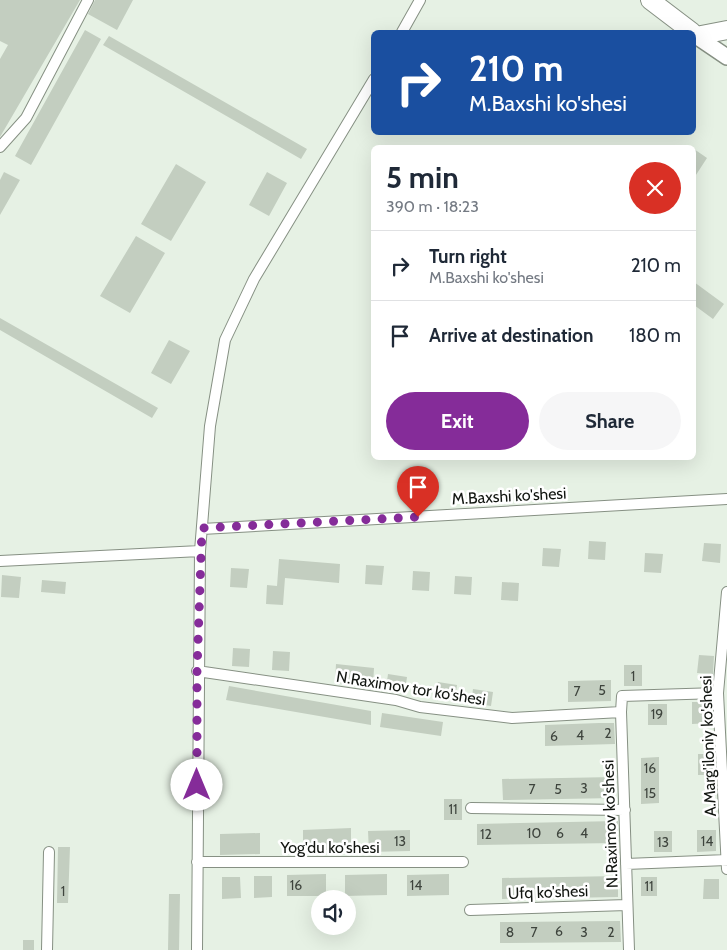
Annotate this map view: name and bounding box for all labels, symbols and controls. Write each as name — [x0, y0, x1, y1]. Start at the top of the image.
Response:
text: 210 m — [469, 47, 563, 90]
icon: right — [386, 50, 451, 115]
text: M.Baxshi ko'shesi — [469, 90, 627, 117]
text: 5 min — [386, 159, 459, 196]
button: close — [629, 162, 681, 214]
text: 390 m · 18:23 — [386, 197, 479, 216]
text: Turn right — [429, 245, 507, 268]
icon: right — [386, 252, 414, 280]
text: 210 m — [631, 254, 681, 277]
text: M.Baxshi ko'shesi — [429, 268, 544, 287]
icon: arrive — [386, 322, 414, 350]
text: Arrive at destination — [429, 324, 593, 347]
text: 180 m — [629, 324, 681, 347]
button: Exit — [386, 392, 529, 450]
button: Share — [539, 392, 681, 450]
pin — [397, 466, 439, 517]
icon: arrive — [404, 473, 432, 501]
street label: M.Baxshi ko'shesi — [451, 484, 567, 508]
street label: N.Raximov tor ko'shesi — [335, 667, 487, 709]
house number: 1 — [631, 667, 635, 685]
street label: A.Marg'iloniy ko'shesi — [696, 675, 720, 817]
house number: 5 — [598, 681, 606, 699]
house number: 7 — [573, 682, 581, 700]
house number: 19 — [651, 705, 663, 723]
house number: 2 — [604, 724, 612, 742]
house number: 4 — [576, 726, 584, 744]
house number: 6 — [550, 727, 558, 745]
position arrow — [170, 758, 222, 810]
house number: 16 — [644, 759, 656, 777]
street label: N.Raximov ko'shesi — [598, 760, 622, 888]
house number: 3 — [580, 779, 588, 797]
house number: 7 — [528, 780, 536, 798]
house number: 5 — [554, 780, 562, 798]
house number: 15 — [644, 784, 656, 802]
house number: 11 — [448, 800, 458, 818]
house number: 10 — [527, 824, 541, 842]
house number: 6 — [556, 824, 564, 842]
house number: 4 — [580, 824, 588, 842]
house number: 12 — [480, 825, 492, 843]
house number: 13 — [394, 832, 406, 850]
house number: 14 — [701, 832, 713, 850]
house number: 13 — [657, 833, 669, 851]
street label: Yog'du ko'shesi — [279, 838, 380, 857]
house number: 16 — [290, 876, 302, 894]
house number: 14 — [410, 876, 422, 894]
house number: 11 — [644, 877, 654, 895]
street label: Ufq ko'shesi — [507, 881, 589, 903]
house number: 1 — [61, 882, 65, 900]
map controls — [311, 890, 356, 935]
button: sound — [311, 890, 356, 935]
house number: 6 — [555, 922, 563, 940]
house number: 8 — [506, 923, 514, 941]
house number: 7 — [530, 923, 538, 941]
house number: 3 — [580, 923, 588, 941]
house number: 2 — [607, 923, 615, 941]

